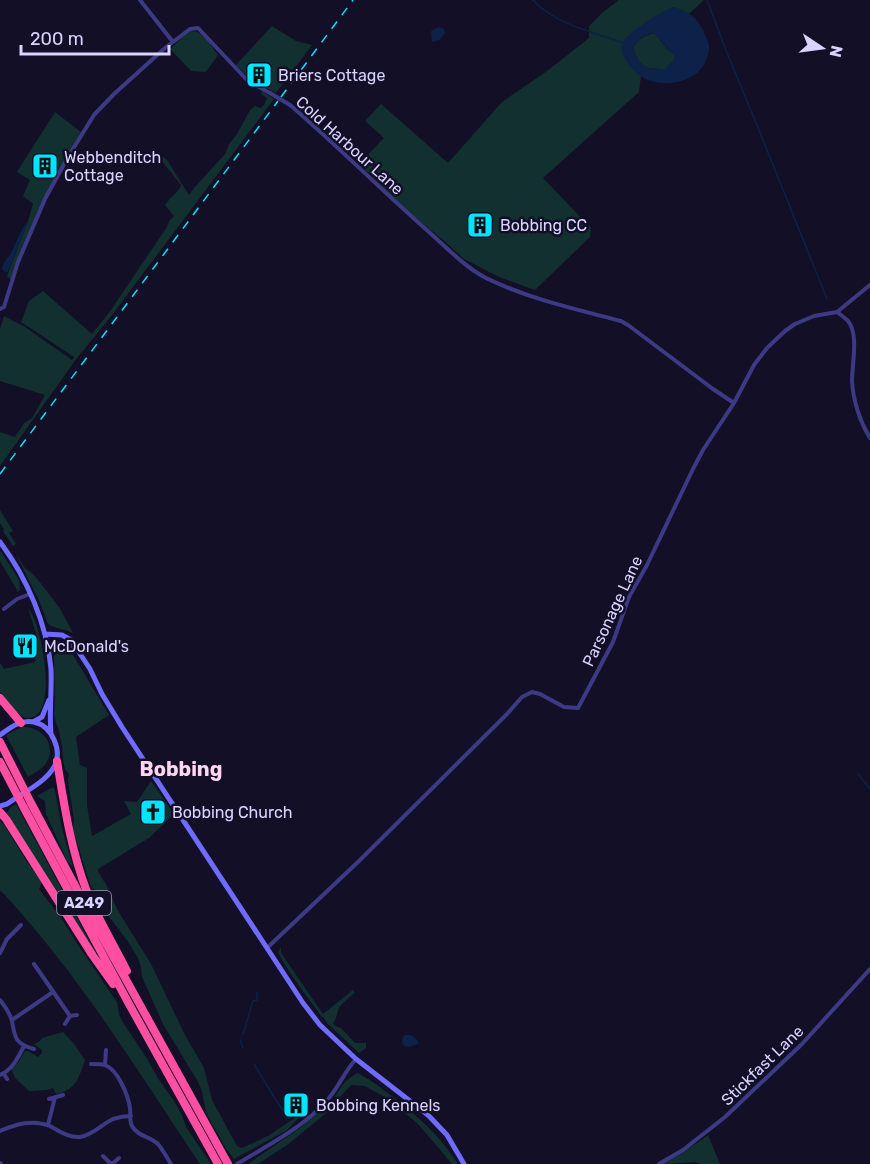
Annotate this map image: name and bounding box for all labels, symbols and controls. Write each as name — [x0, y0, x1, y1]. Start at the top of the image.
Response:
scale bar — [21, 18, 170, 56]
north arrow — [792, 18, 852, 78]
text: 200 m — [30, 28, 84, 50]
text: N — [826, 44, 847, 59]
building icon: Briers Cottage — [244, 60, 274, 90]
place label: Briers Cottage — [278, 66, 385, 85]
street label: Cold Harbour Lane — [292, 92, 407, 199]
place label: Webbenditch Cottage — [64, 148, 161, 185]
building icon: Webbenditch Cottage — [30, 151, 60, 181]
building icon: Bobbing CC — [465, 210, 495, 240]
place label: Bobbing CC — [500, 216, 587, 235]
street label: Parsonage Lane — [579, 553, 646, 670]
restaurant icon: McDonald's — [10, 631, 40, 661]
place label: McDonald's — [44, 637, 129, 656]
district label: Bobbing — [140, 757, 222, 781]
church icon: Bobbing Church — [138, 797, 168, 827]
place label: Bobbing Church — [172, 803, 292, 822]
road number: A249 — [57, 891, 111, 915]
street label: Stickfast Lane — [717, 1021, 807, 1109]
building icon: Bobbing Kennels — [281, 1090, 311, 1120]
place label: Bobbing Kennels — [316, 1096, 440, 1115]

